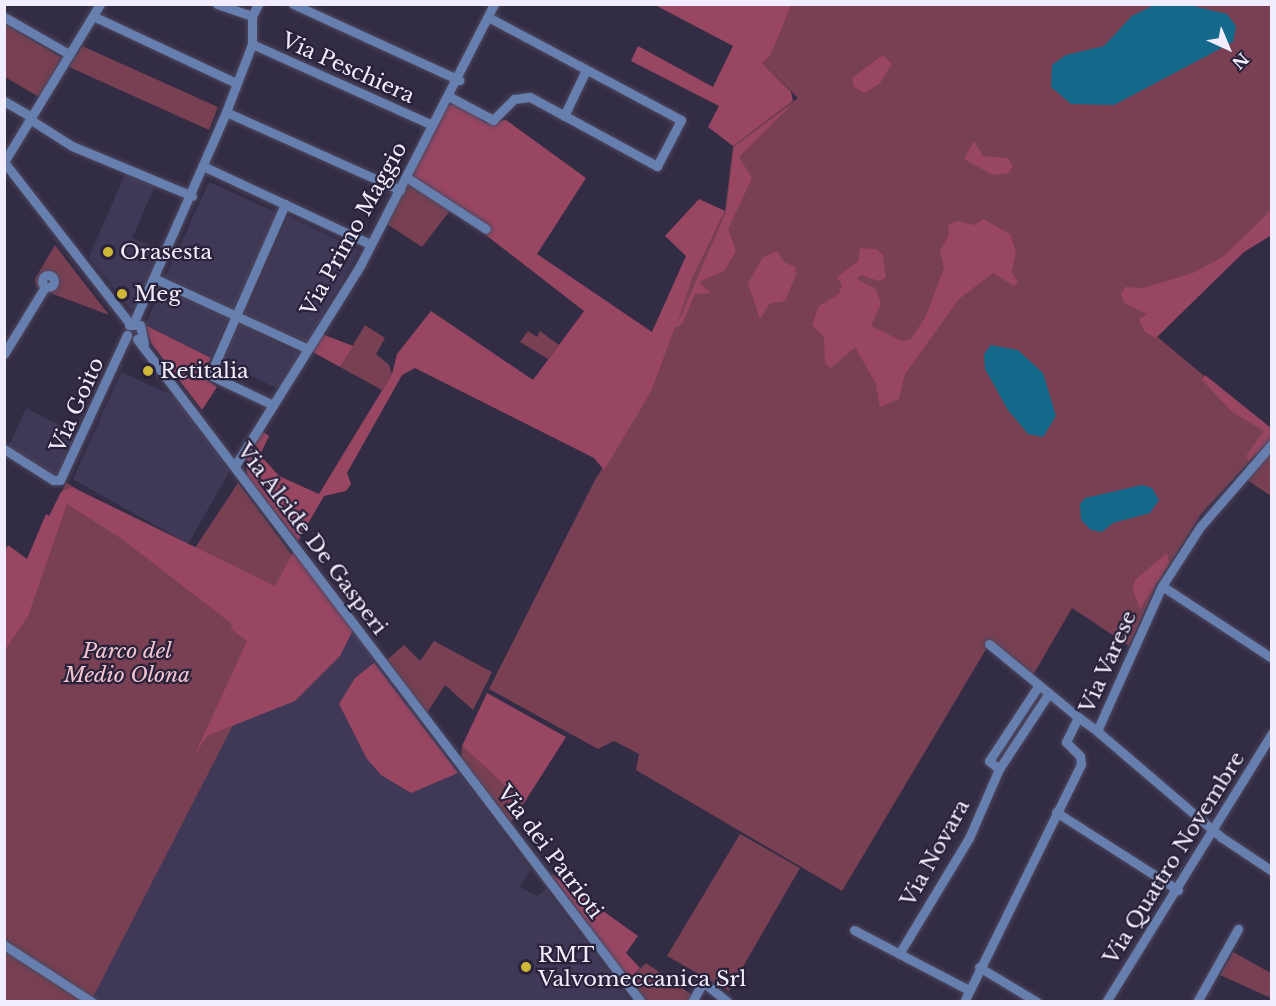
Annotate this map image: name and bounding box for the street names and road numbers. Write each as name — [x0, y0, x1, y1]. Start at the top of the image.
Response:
street label: Via Peschiera — [278, 27, 418, 109]
street label: Via Primo Maggio — [296, 137, 412, 321]
street label: Via Goito — [45, 353, 109, 457]
street label: Via Alcide De Gasperi — [231, 438, 393, 640]
street label: Via Varese — [1074, 606, 1142, 718]
street label: Via Quattro Novembre — [1098, 747, 1250, 969]
street label: Via dei Patrioti — [492, 780, 608, 924]
street label: Via Novara — [895, 795, 975, 911]

